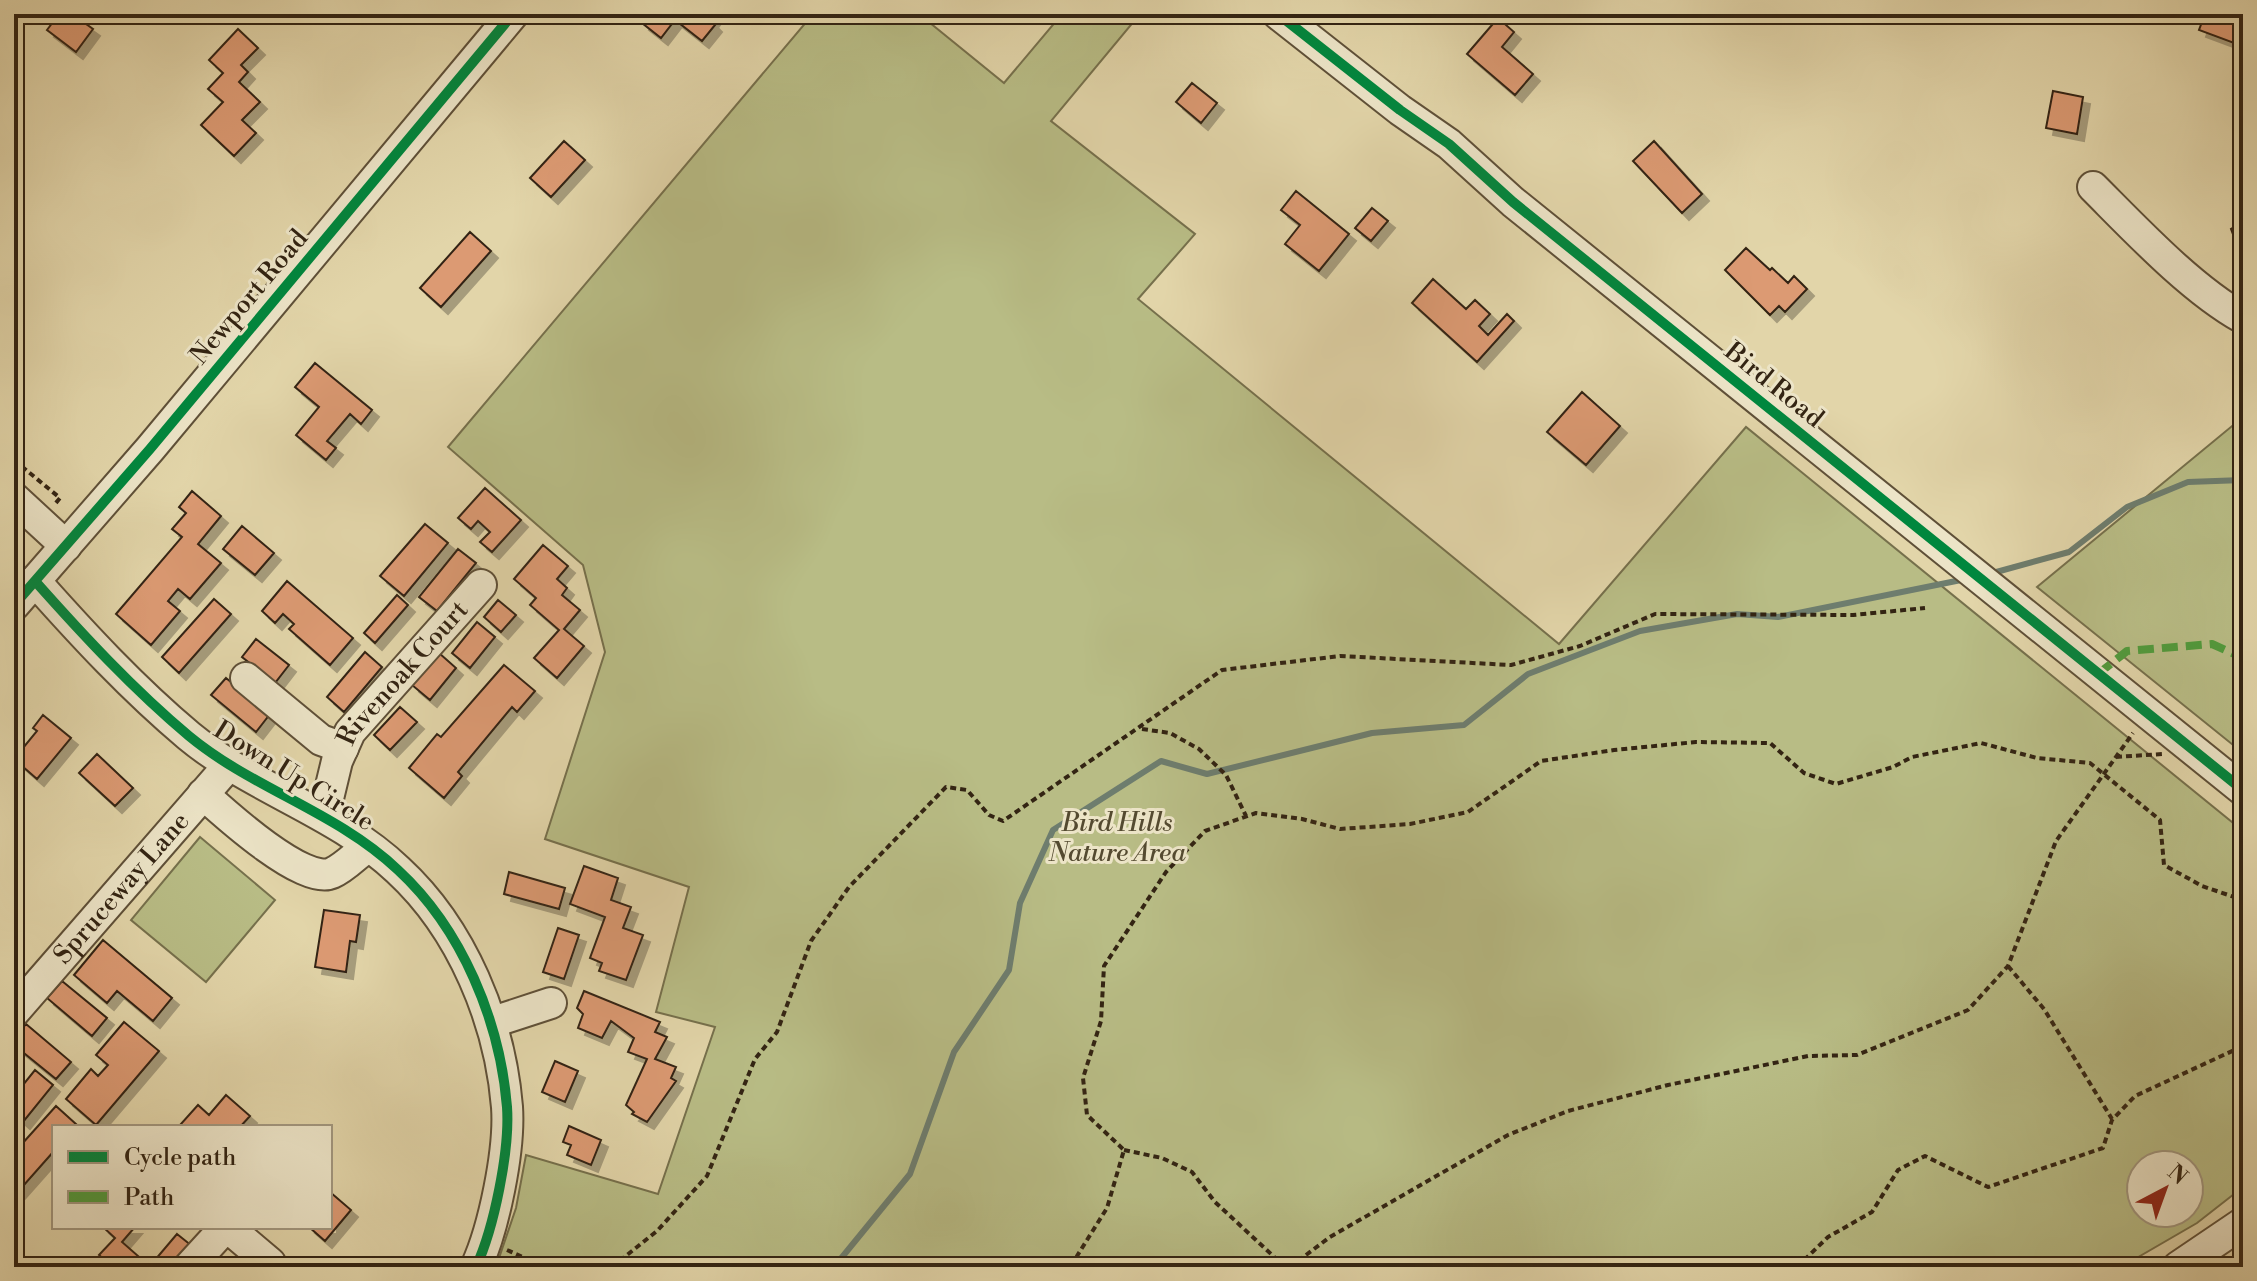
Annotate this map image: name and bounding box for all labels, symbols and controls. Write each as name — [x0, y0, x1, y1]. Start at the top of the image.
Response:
street label: Newport Road — [183, 223, 315, 371]
street label: Bird Road — [1717, 335, 1830, 435]
street label: Rivenoak Court — [330, 594, 475, 750]
street label: Down Up Circle — [208, 714, 380, 838]
street label: Spruceway Lane — [47, 806, 196, 971]
park label: Bird Hills Nature Area — [1047, 807, 1186, 869]
legend — [52, 1125, 332, 1229]
text: Cycle path — [124, 1143, 236, 1173]
north arrow — [2125, 1149, 2205, 1229]
text: N — [2162, 1159, 2193, 1191]
text: Path — [124, 1183, 174, 1213]

